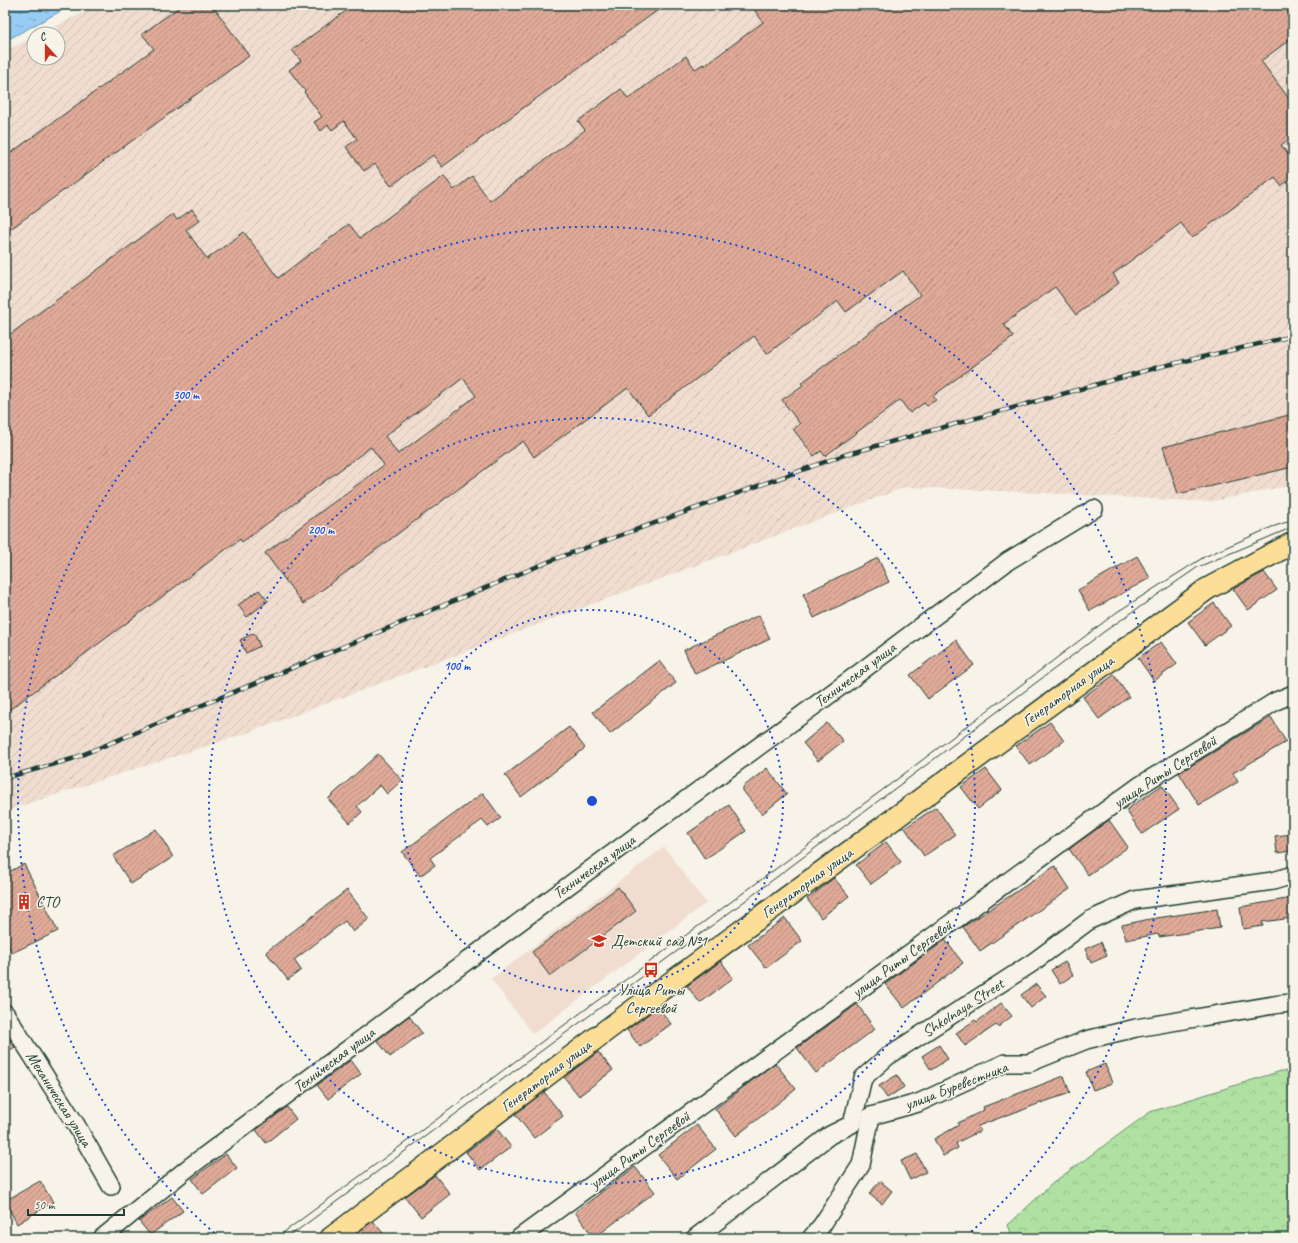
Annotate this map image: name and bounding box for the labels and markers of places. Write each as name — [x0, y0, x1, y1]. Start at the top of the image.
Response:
centre of rings — [585, 794, 599, 808]
place label: СТО — [36, 892, 61, 912]
building icon: СТО — [15, 893, 33, 911]
place label: Детский сад №1 — [611, 931, 708, 951]
school or university icon: Детский сад №1 — [590, 932, 608, 950]
bus stop icon: Улица Риты Сергеевой — [642, 961, 660, 979]
place label: Улица Риты Сергеевой — [618, 980, 685, 1018]

